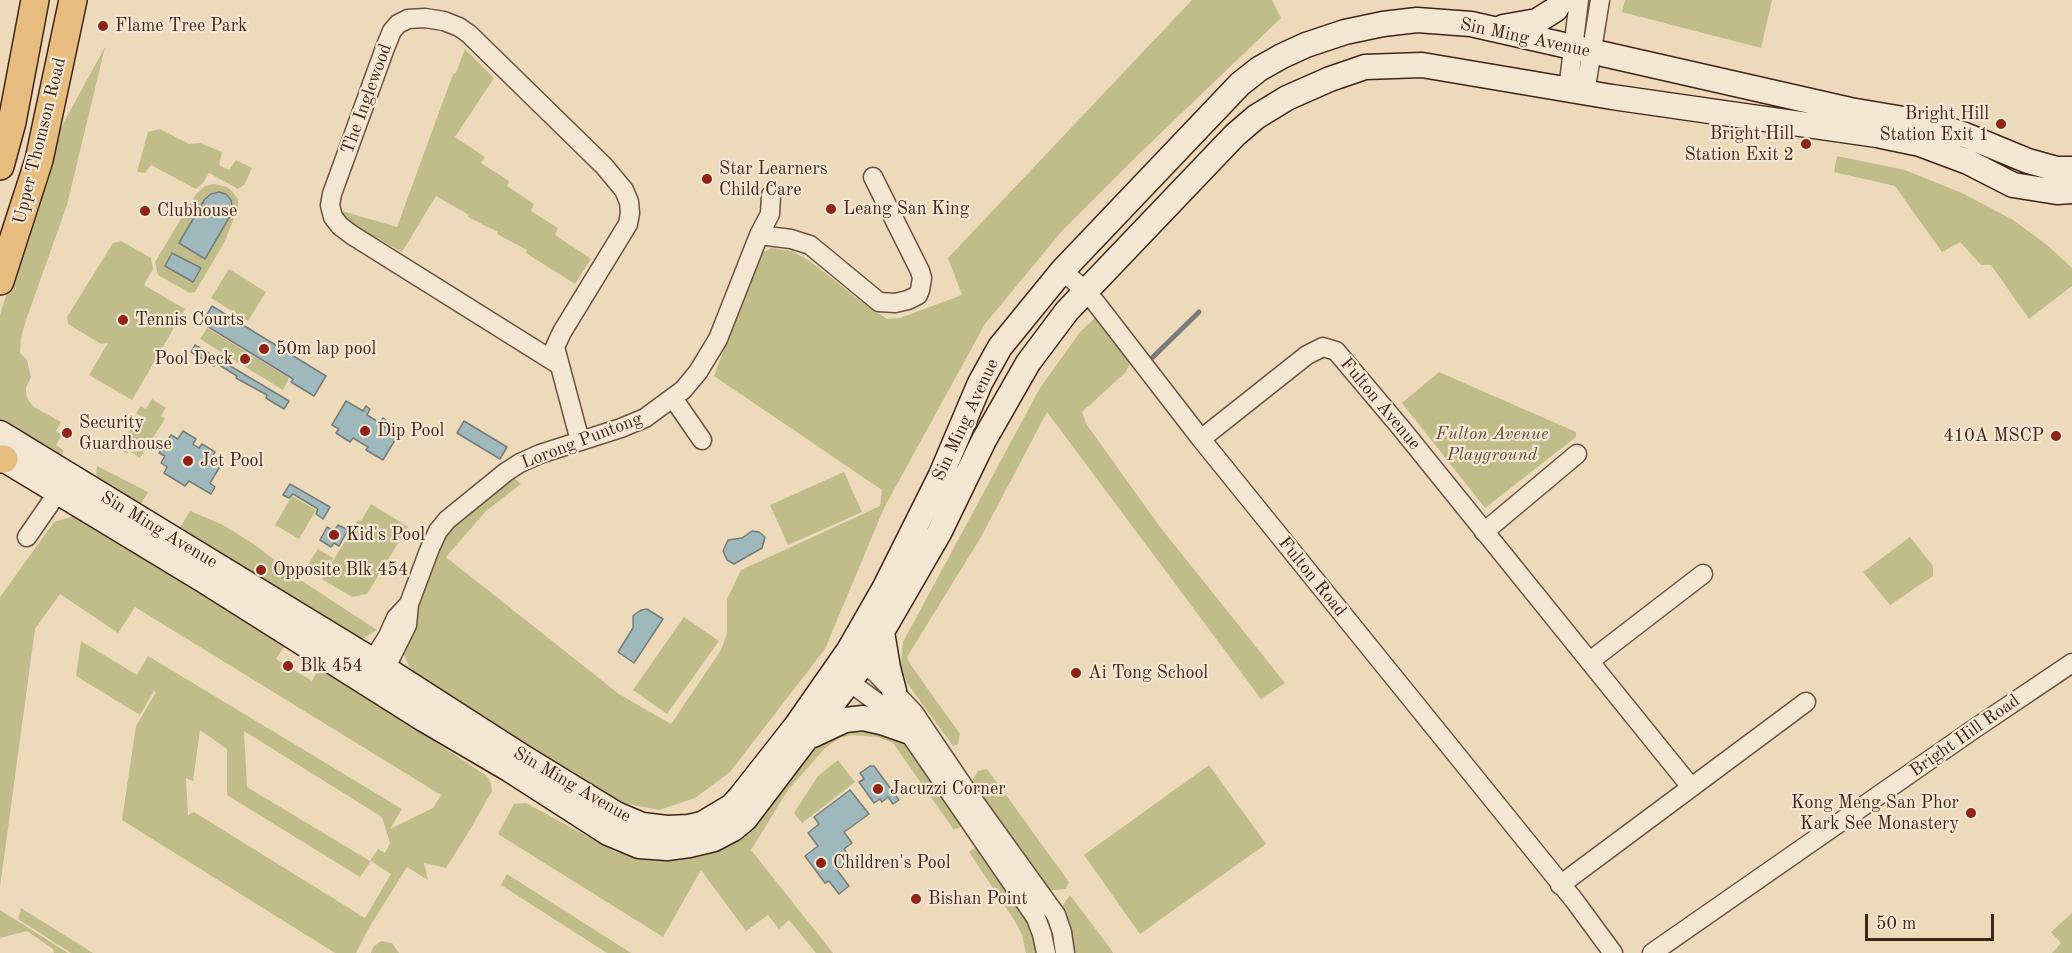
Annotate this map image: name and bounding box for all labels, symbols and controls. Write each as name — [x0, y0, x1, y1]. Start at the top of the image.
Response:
street label: Sin Ming Avenue — [1458, 14, 1592, 62]
place label: Flame Tree Park — [115, 15, 247, 37]
marker: Flame Tree Park — [96, 19, 110, 33]
street label: The Inglewood — [337, 41, 397, 157]
street label: Upper Thomson Road — [9, 55, 71, 227]
place label: Bright Hill Station Exit 1 — [1879, 103, 1989, 146]
marker: Bright Hill Station Exit 1 — [1994, 117, 2008, 131]
place label: Bright Hill Station Exit 2 — [1684, 123, 1794, 166]
marker: Bright Hill Station Exit 2 — [1799, 137, 1813, 151]
place label: Star Learners Child Care — [719, 158, 828, 201]
marker: Star Learners Child Care — [700, 172, 714, 186]
place label: Leang San King — [843, 198, 969, 220]
place label: Clubhouse — [157, 200, 237, 222]
marker: Leang San King — [824, 202, 838, 216]
marker: Clubhouse — [138, 204, 152, 218]
place label: Tennis Courts — [135, 309, 244, 331]
marker: Tennis Courts — [116, 313, 130, 327]
place label: 50m lap pool — [276, 338, 376, 360]
marker: 50m lap pool — [257, 342, 271, 356]
place label: Pool Deck — [154, 348, 233, 370]
marker: Pool Deck — [238, 352, 252, 366]
street label: Fulton Avenue — [1335, 353, 1425, 455]
street label: Sin Ming Avenue — [928, 355, 1004, 485]
street label: Lorong Puntong — [518, 408, 646, 474]
place label: Security Guardhouse — [79, 412, 172, 454]
place label: Dip Pool — [377, 420, 444, 442]
park label: Fulton Avenue Playground — [1436, 423, 1548, 466]
marker: Dip Pool — [358, 424, 372, 438]
place label: 410A MSCP — [1943, 425, 2044, 447]
marker: Security Guardhouse — [60, 426, 74, 440]
marker: 410A MSCP — [2049, 429, 2063, 443]
place label: Jet Pool — [200, 450, 263, 472]
marker: Jet Pool — [181, 454, 195, 468]
street label: Sin Ming Avenue — [97, 487, 221, 573]
place label: Kid's Pool — [346, 524, 425, 546]
marker: Kid's Pool — [327, 528, 341, 542]
street label: Fulton Road — [1273, 533, 1351, 621]
place label: Opposite Blk 454 — [273, 559, 408, 581]
marker: Opposite Blk 454 — [254, 563, 268, 577]
place label: Blk 454 — [300, 655, 363, 677]
marker: Blk 454 — [281, 659, 295, 673]
place label: Ai Tong School — [1088, 662, 1208, 684]
marker: Ai Tong School — [1069, 666, 1083, 680]
street label: Bright Hill Road — [1906, 690, 2024, 782]
street label: Sin Ming Avenue — [509, 743, 635, 827]
place label: Jacuzzi Corner — [890, 778, 1006, 800]
marker: Jacuzzi Corner — [871, 782, 885, 796]
place label: Kong Meng San Phor Kark See Monastery — [1791, 792, 1959, 834]
marker: Kong Meng San Phor Kark See Monastery — [1964, 806, 1978, 820]
place label: Children's Pool — [833, 852, 951, 874]
marker: Children's Pool — [814, 856, 828, 870]
place label: Bishan Point — [928, 888, 1028, 910]
marker: Bishan Point — [909, 892, 923, 906]
scale bar — [1868, 902, 1997, 940]
text: 50 m — [1876, 915, 1916, 933]

